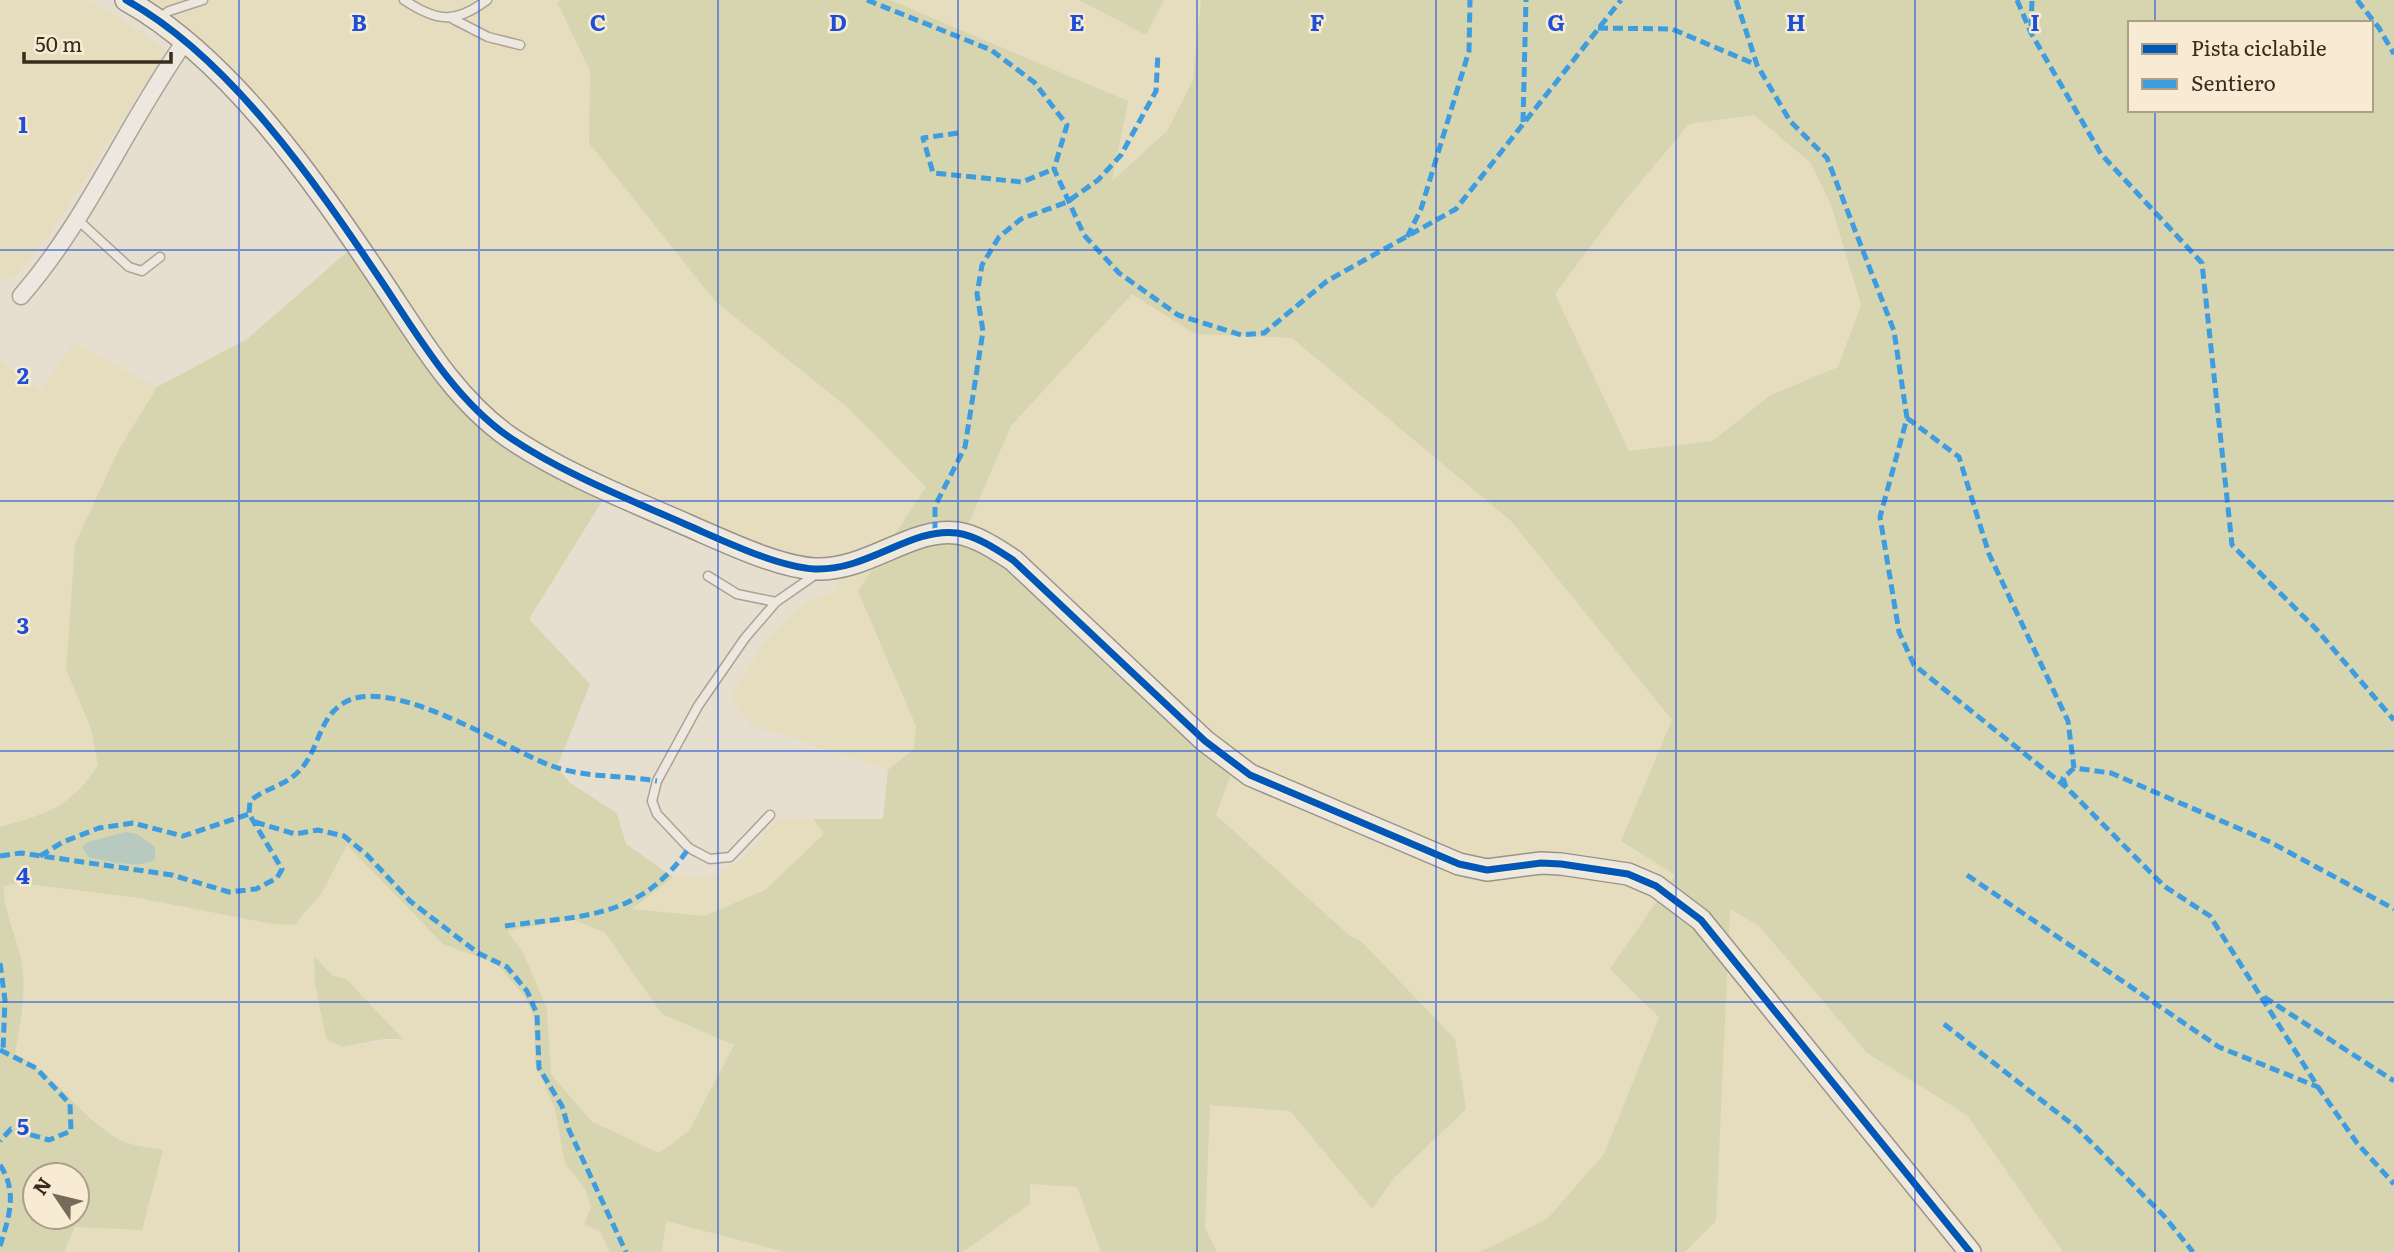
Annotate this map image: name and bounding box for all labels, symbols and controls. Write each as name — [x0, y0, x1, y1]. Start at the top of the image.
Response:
text: B — [351, 4, 367, 38]
text: C — [590, 4, 606, 38]
text: D — [829, 4, 847, 38]
text: E — [1069, 4, 1085, 38]
text: F — [1310, 4, 1325, 38]
text: G — [1547, 4, 1565, 38]
text: H — [1786, 4, 1806, 38]
text: I — [2030, 4, 2040, 38]
scale bar — [24, 21, 172, 65]
legend — [2128, 21, 2373, 112]
text: 50 m — [35, 27, 82, 58]
text: Pista ciclabile — [2191, 31, 2327, 62]
text: Sentiero — [2191, 66, 2276, 97]
text: 1 — [18, 106, 28, 140]
text: 2 — [17, 357, 29, 391]
text: 3 — [17, 607, 29, 641]
text: 4 — [16, 857, 30, 891]
text: 5 — [17, 1108, 29, 1142]
north arrow — [21, 1161, 91, 1231]
text: N — [25, 1171, 57, 1200]

